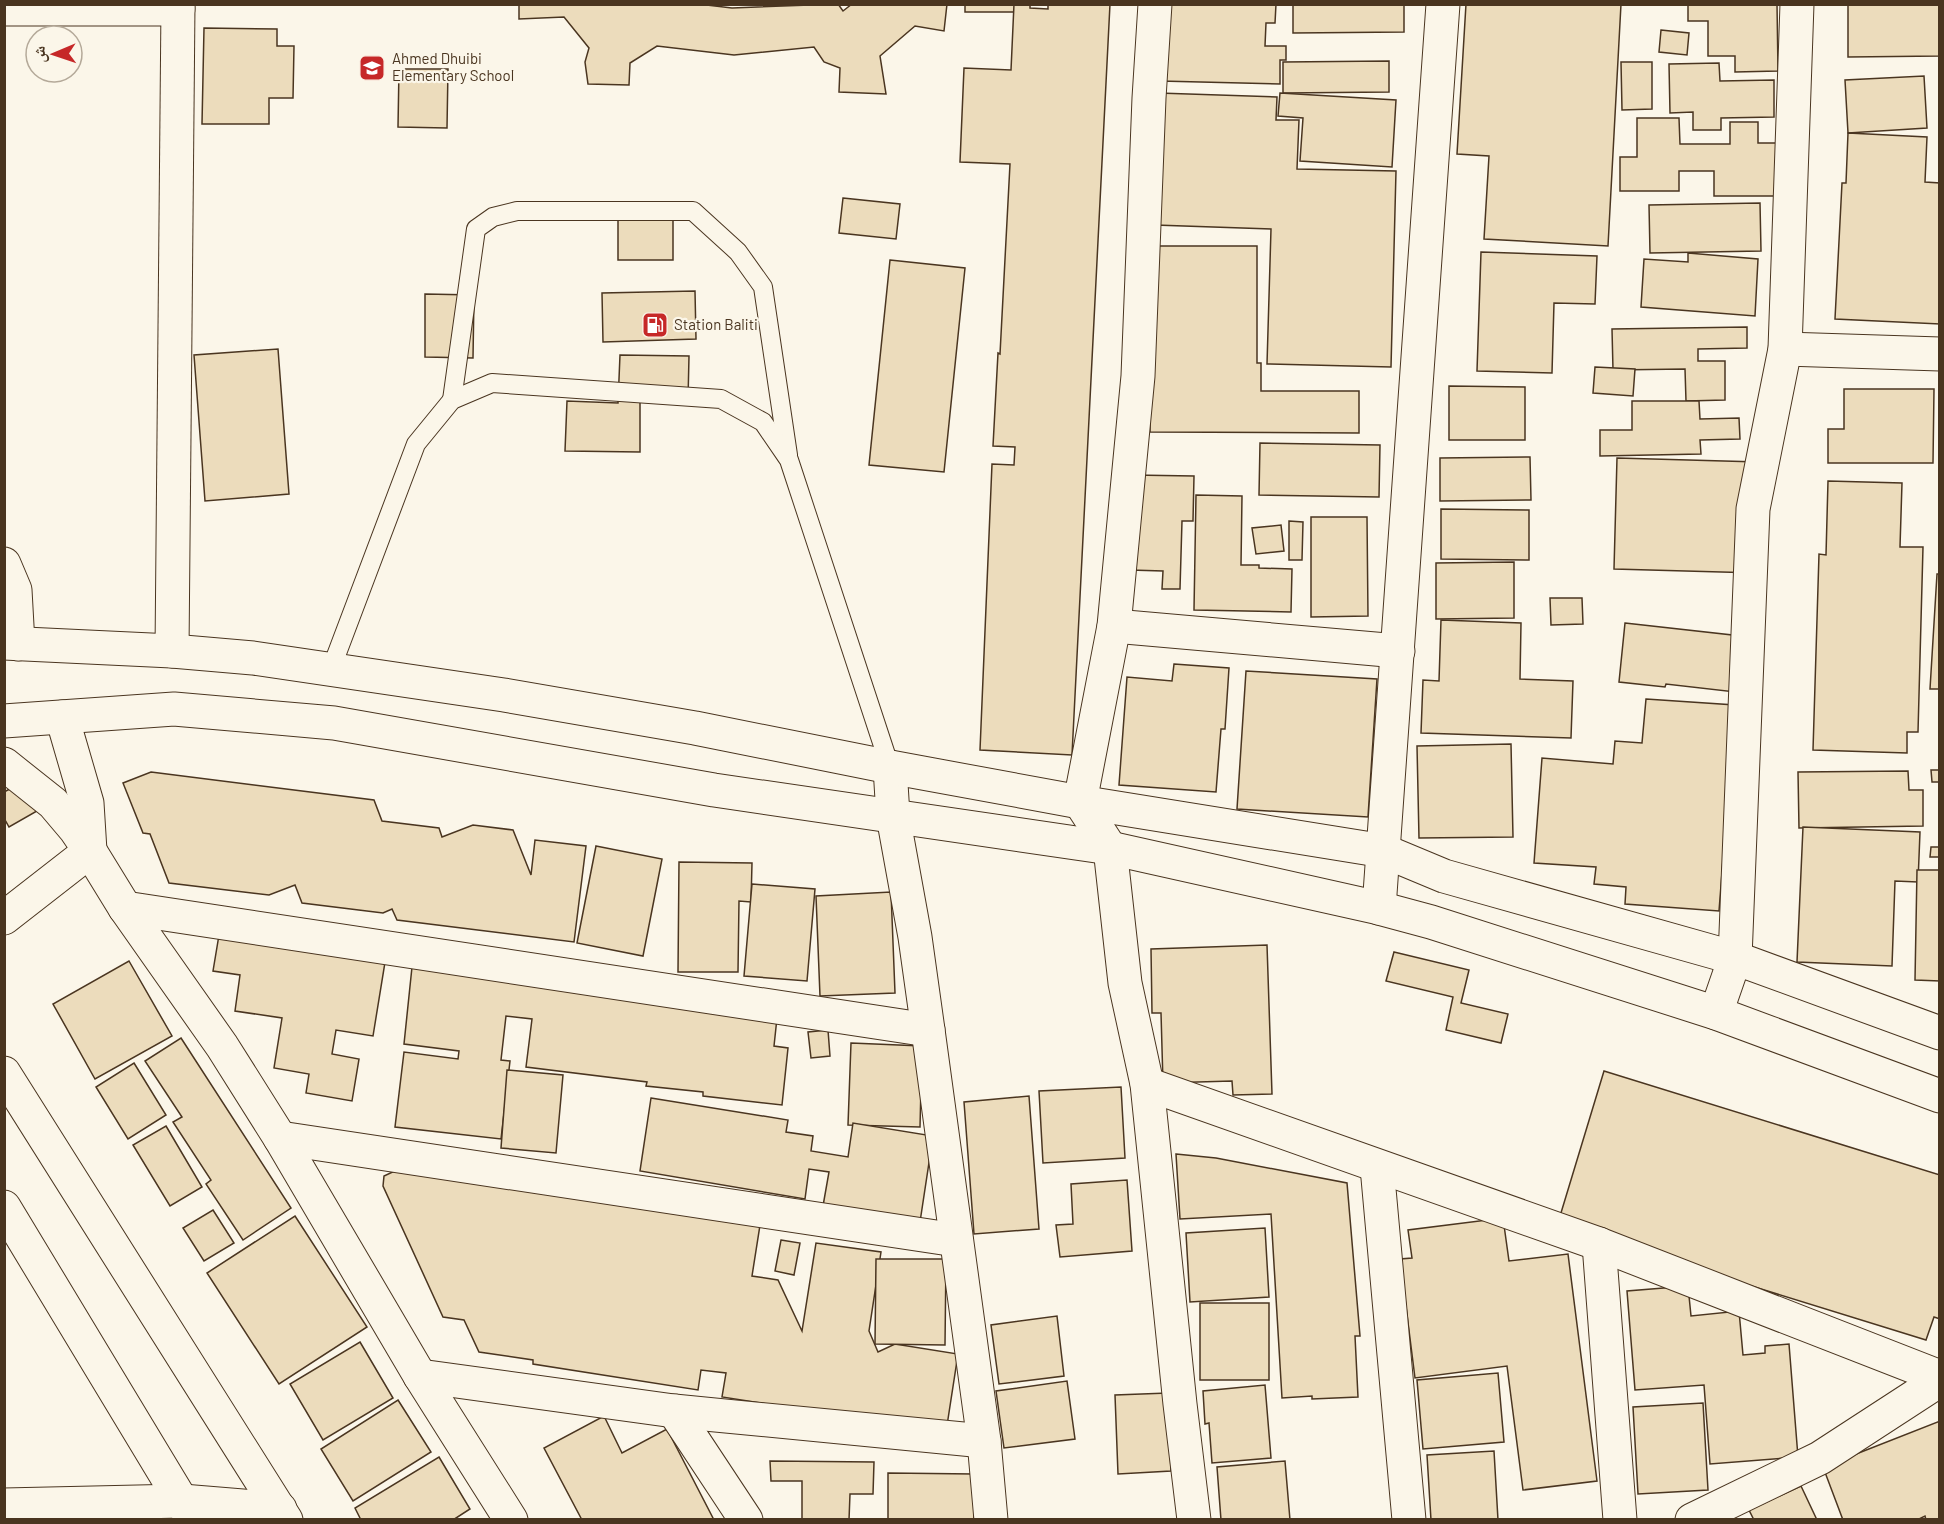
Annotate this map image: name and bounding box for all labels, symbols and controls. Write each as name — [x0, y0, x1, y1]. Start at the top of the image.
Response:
north arrow — [24, 24, 84, 84]
text: ش — [29, 46, 49, 63]
place label: Ahmed Dhuibi Elementary School — [392, 49, 514, 84]
school or university icon: Ahmed Dhuibi Elementary School — [357, 53, 387, 83]
fuel station icon: Station Baliti — [640, 310, 670, 340]
place label: Station Baliti — [674, 315, 758, 333]

